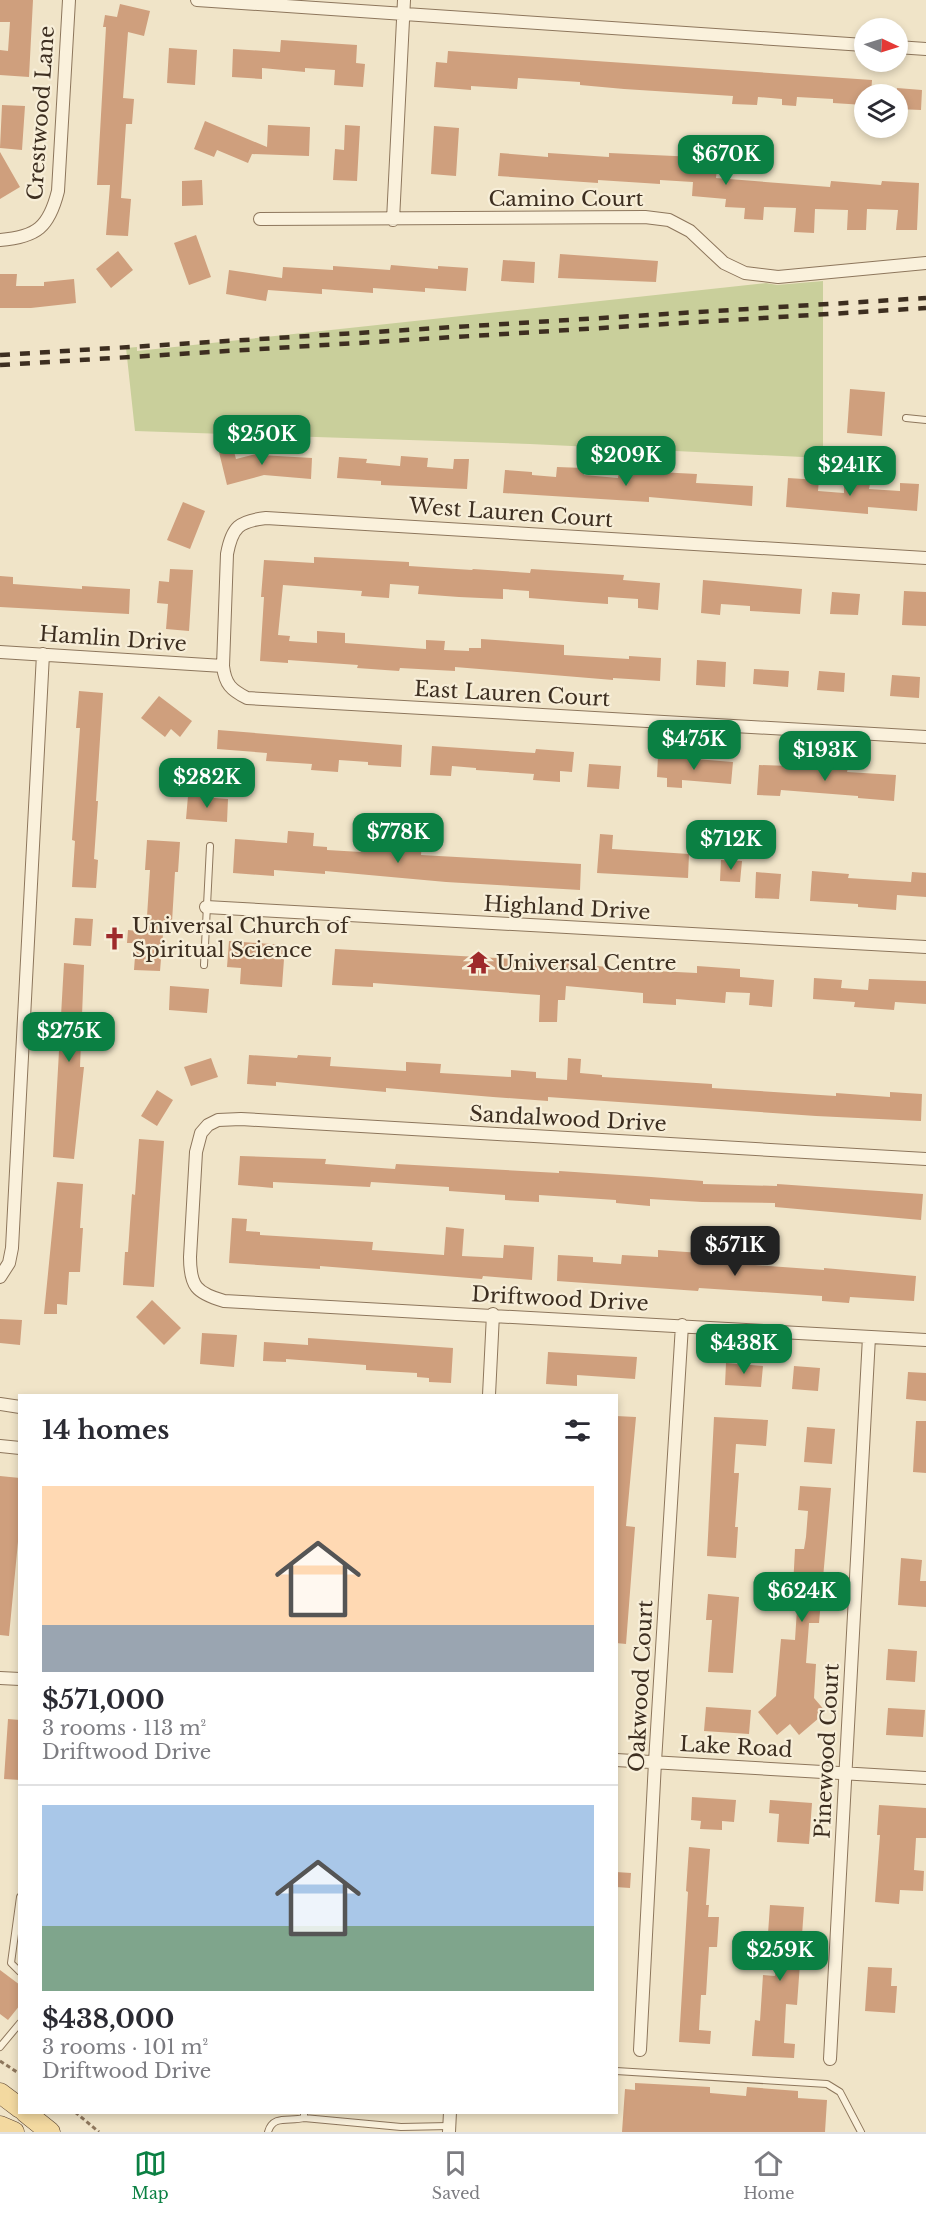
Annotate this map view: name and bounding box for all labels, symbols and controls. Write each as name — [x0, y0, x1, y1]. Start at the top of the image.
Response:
north arrow — [854, 18, 908, 72]
map controls — [854, 18, 908, 138]
street label: Crestwood Lane — [22, 25, 60, 201]
button: layers — [854, 84, 908, 138]
pin: $670K — [684, 135, 768, 186]
text: $670K — [692, 142, 760, 166]
street label: Camino Court — [488, 186, 644, 212]
pin: $250K — [220, 415, 304, 466]
text: $250K — [227, 422, 297, 446]
pin: $209K — [584, 436, 668, 487]
text: $209K — [591, 443, 661, 467]
pin: $241K — [808, 446, 892, 497]
text: $241K — [818, 453, 882, 477]
street label: West Lauren Court — [407, 493, 614, 533]
street label: Hamlin Drive — [38, 621, 188, 657]
street label: East Lauren Court — [413, 676, 611, 712]
pin: $475K — [652, 720, 736, 771]
text: $475K — [662, 727, 726, 751]
pin: $193K — [783, 731, 867, 782]
text: $193K — [793, 738, 857, 762]
pin: $282K — [165, 758, 249, 809]
text: $282K — [173, 765, 241, 789]
pin: $778K — [356, 813, 440, 864]
text: $778K — [367, 820, 429, 844]
pin: $712K — [689, 820, 773, 871]
text: $712K — [700, 827, 762, 851]
street label: Highland Drive — [483, 891, 651, 925]
place label: Universal Church of Spiritual Science — [132, 913, 351, 963]
church icon: Universal Church of Spiritual Science — [101, 925, 127, 951]
temple icon: Universal Centre — [465, 950, 491, 976]
place label: Universal Centre — [496, 950, 676, 976]
pin: $275K — [27, 1012, 111, 1063]
text: $275K — [37, 1019, 101, 1043]
street label: Sandalwood Drive — [469, 1101, 667, 1137]
pin: $571K — [693, 1226, 777, 1277]
text: $571K — [705, 1233, 765, 1257]
street label: Driftwood Drive — [471, 1281, 649, 1317]
pin: $438K — [702, 1324, 786, 1375]
text: $438K — [710, 1331, 778, 1355]
text: 14 homes — [42, 1414, 169, 1446]
icon: filters — [561, 1414, 594, 1447]
icon: home — [264, 1525, 372, 1633]
pin: $624K — [760, 1572, 844, 1623]
text: $624K — [767, 1579, 837, 1603]
street label: Oakwood Court — [624, 1599, 658, 1773]
street label: Pinewood Court — [809, 1663, 845, 1839]
text: $571,000 — [42, 1684, 165, 1716]
text: 3 rooms · 113 m² — [42, 1716, 206, 1740]
street label: Lake Road — [679, 1731, 793, 1763]
text: Driftwood Drive — [42, 1740, 211, 1764]
icon: home — [264, 1844, 372, 1952]
pin: $259K — [738, 1931, 822, 1982]
text: $259K — [746, 1938, 814, 1962]
text: $438,000 — [42, 2003, 174, 2035]
text: 3 rooms · 101 m² — [42, 2035, 208, 2059]
text: Driftwood Drive — [42, 2059, 211, 2083]
tab: Map — [132, 2147, 169, 2203]
tab: Saved — [432, 2147, 480, 2203]
tab: Home — [743, 2147, 794, 2203]

